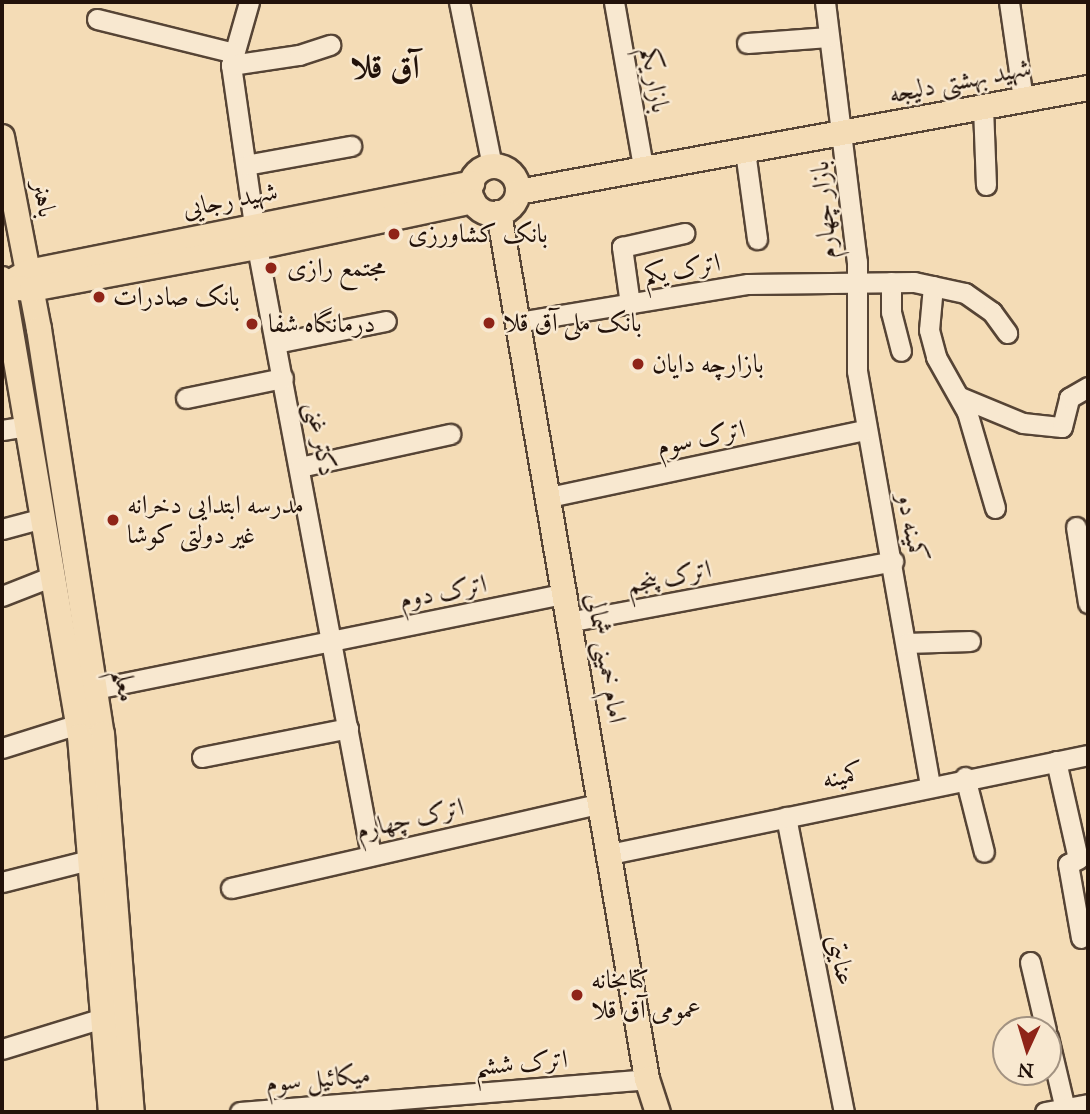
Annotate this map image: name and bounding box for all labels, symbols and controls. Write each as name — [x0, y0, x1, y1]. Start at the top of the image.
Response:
street label: بازار یکم — [634, 45, 676, 115]
district label: آق قلا — [350, 48, 420, 88]
street label: شهید بهشتی دلیجه — [886, 52, 1034, 110]
street label: بازار چهارم — [804, 160, 844, 260]
street label: شهید رجایی — [180, 176, 280, 224]
street label: باهنر — [25, 178, 63, 220]
place label: بانک کشاورزی — [408, 218, 548, 250]
marker: بانک کشاورزی — [386, 226, 402, 242]
street label: اترک یکم — [641, 247, 723, 291]
place label: مجتمع رازی — [287, 252, 386, 284]
marker: مجتمع رازی — [261, 258, 281, 278]
place label: بانک صادرات — [113, 281, 240, 313]
marker: بانک صادرات — [91, 289, 107, 305]
place label: بانک ملی آق قلا — [503, 307, 642, 339]
place label: درمانگاه شفا — [268, 308, 375, 340]
marker: درمانگاه شفا — [242, 314, 262, 334]
marker: بانک ملی آق قلا — [481, 315, 497, 331]
place label: بازارچه دایان — [652, 348, 764, 380]
marker: بازارچه دایان — [630, 356, 646, 372]
street label: دکتر غنی — [299, 399, 343, 479]
street label: اترک سوم — [654, 413, 748, 463]
place label: مدرسه ابتدایی دخرانه غیر دولتی کوشا — [127, 489, 304, 550]
street label: کمینه دو — [890, 491, 934, 565]
marker: مدرسه ابتدایی دخرانه غیر دولتی کوشا — [105, 512, 121, 528]
street label: اترک پنجم — [624, 554, 714, 600]
street label: اترک دوم — [397, 568, 489, 616]
street label: امام خمینی شمالی — [579, 590, 633, 726]
street label: معلم — [107, 668, 143, 704]
street label: کمینه — [819, 756, 867, 796]
street label: اترک چهارم — [353, 791, 467, 847]
street label: عنایتی — [821, 932, 861, 988]
place label: کتابخانه عمومی آق قلا — [591, 964, 701, 1026]
marker: کتابخانه عمومی آق قلا — [569, 987, 585, 1003]
north arrow — [992, 1016, 1062, 1086]
street label: اترک ششم — [473, 1043, 569, 1083]
text: N — [1017, 1058, 1034, 1082]
street label: میکائیل سوم — [264, 1059, 372, 1099]

